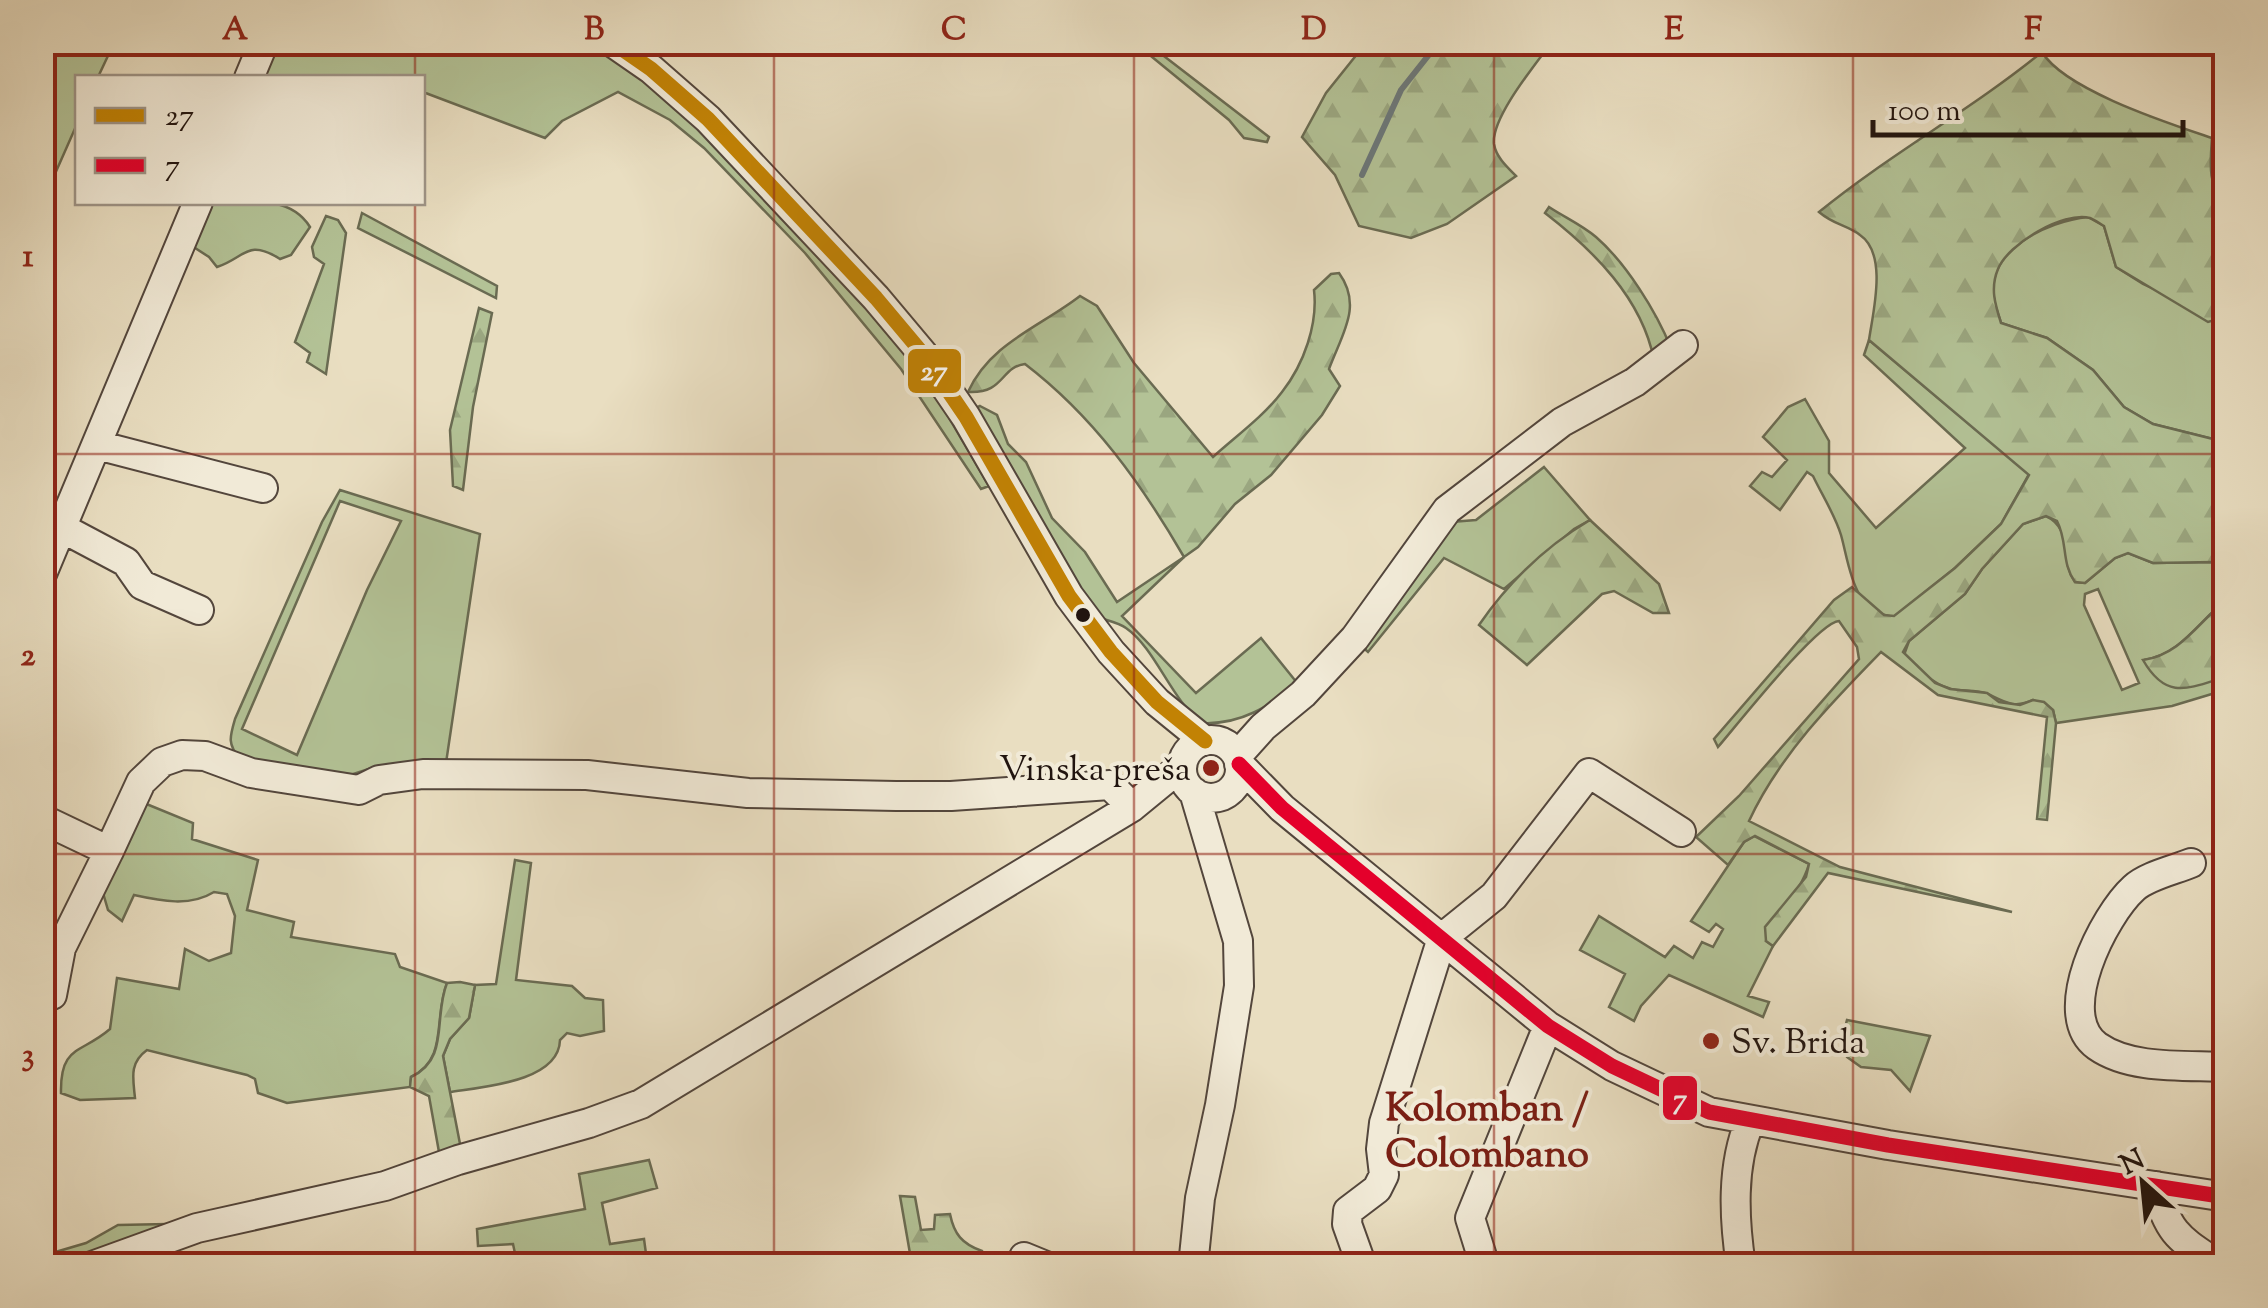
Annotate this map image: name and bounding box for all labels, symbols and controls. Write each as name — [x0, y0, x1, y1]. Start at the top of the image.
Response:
text: A — [222, 8, 248, 54]
text: B — [584, 8, 604, 54]
text: C — [941, 8, 967, 54]
text: D — [1301, 8, 1327, 54]
text: E — [1664, 8, 1684, 54]
text: F — [2024, 8, 2042, 54]
legend — [75, 75, 425, 205]
scale bar — [1873, 75, 2183, 137]
text: 100 m — [1888, 91, 1961, 134]
text: 27 — [165, 96, 194, 139]
text: 7 — [165, 146, 180, 189]
text: 1 — [23, 235, 34, 281]
line badge: 27 — [906, 347, 963, 395]
text: 27 — [920, 353, 948, 393]
unlabelled marker — [1073, 605, 1093, 625]
text: 2 — [21, 634, 36, 680]
place label: Vinska preša — [999, 746, 1191, 797]
marker: Vinska preša — [1200, 757, 1222, 779]
place label: Sv. Brida — [1731, 1019, 1865, 1070]
marker: Sv. Brida — [1700, 1030, 1722, 1052]
text: 3 — [22, 1034, 34, 1080]
line badge: 7 — [1661, 1074, 1699, 1122]
text: 7 — [1673, 1081, 1687, 1121]
district label: Kolomban / Colombano — [1385, 1082, 1589, 1185]
north arrow — [2093, 1133, 2193, 1233]
text: N — [2114, 1141, 2152, 1186]

